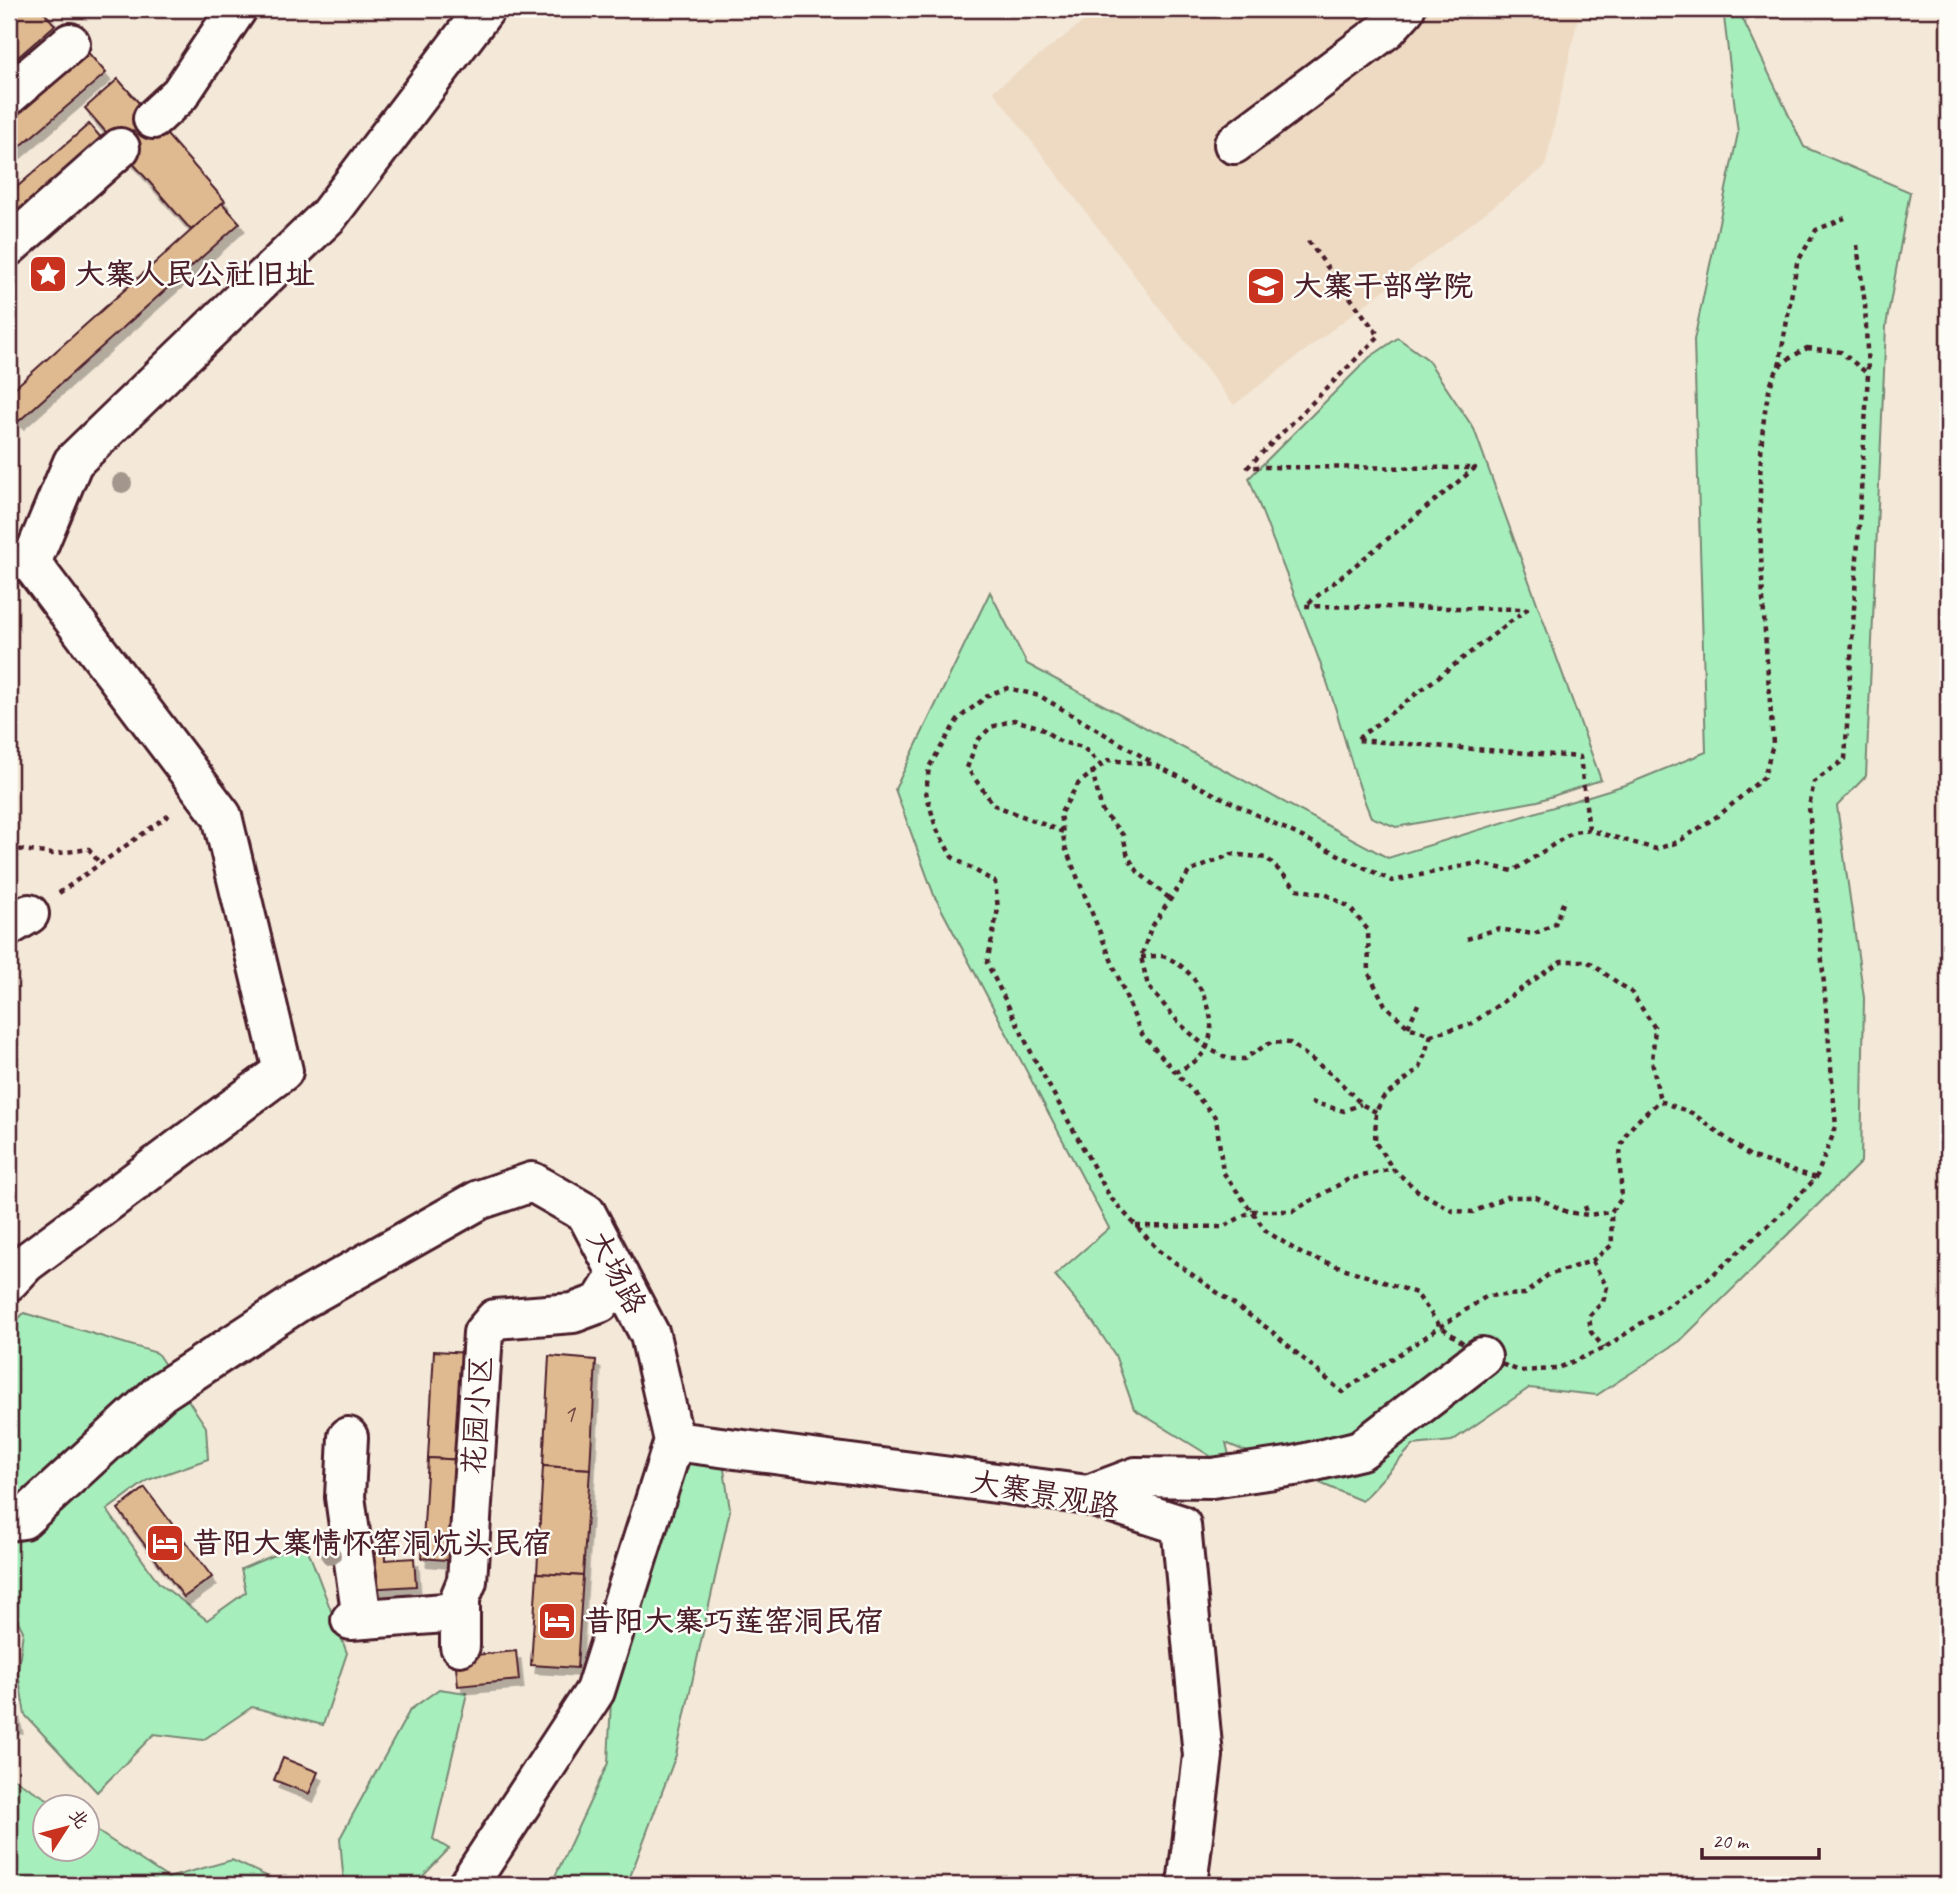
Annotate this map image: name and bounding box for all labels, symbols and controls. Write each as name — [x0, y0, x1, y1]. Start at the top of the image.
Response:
place icon: 大寨人民公社旧址 — [27, 253, 69, 295]
place label: 大寨人民公社旧址 — [75, 255, 315, 293]
school or university icon: 大寨干部学院 — [1245, 265, 1287, 307]
place label: 大寨干部学院 — [1293, 267, 1473, 305]
street label: 大场路 — [579, 1223, 655, 1321]
street label: 花园小区 — [454, 1354, 500, 1476]
house number: 1 — [563, 1397, 576, 1430]
street label: 大寨景观路 — [968, 1462, 1122, 1526]
hotel icon: 昔阳大寨情怀窑洞炕头民宿 — [144, 1522, 186, 1564]
place label: 昔阳大寨情怀窑洞炕头民宿 — [192, 1524, 552, 1562]
hotel icon: 昔阳大寨巧莲窑洞民宿 — [536, 1600, 578, 1642]
place label: 昔阳大寨巧莲窑洞民宿 — [584, 1602, 884, 1640]
north arrow — [32, 1792, 102, 1862]
text: 北 — [64, 1804, 94, 1833]
scale bar — [1702, 1817, 1819, 1861]
text: 20 m — [1712, 1828, 1750, 1854]

